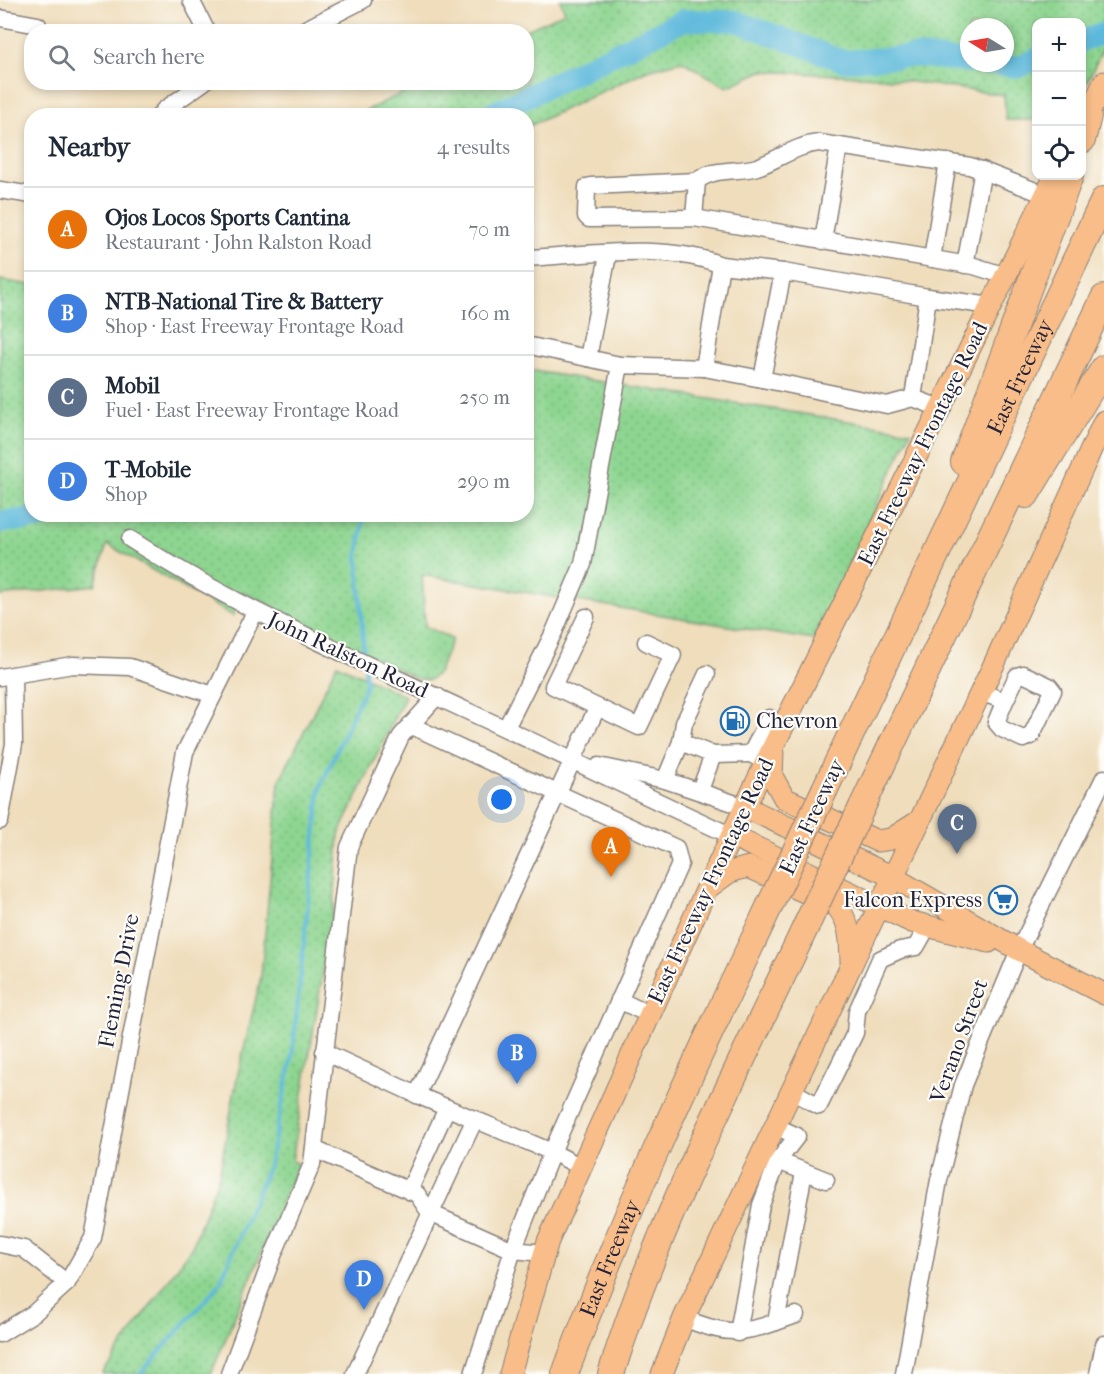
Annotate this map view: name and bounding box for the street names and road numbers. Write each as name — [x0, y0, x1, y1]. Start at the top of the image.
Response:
street label: East Freeway — [982, 314, 1059, 439]
street label: East Freeway Frontage Road — [853, 317, 994, 570]
street label: John Ralston Road — [262, 605, 434, 704]
street label: East Freeway Frontage Road — [643, 753, 780, 1008]
street label: East Freeway — [774, 754, 851, 879]
street label: Fleming Drive — [93, 911, 145, 1051]
street label: Verano Street — [924, 975, 994, 1108]
street label: East Freeway — [575, 1195, 646, 1321]

